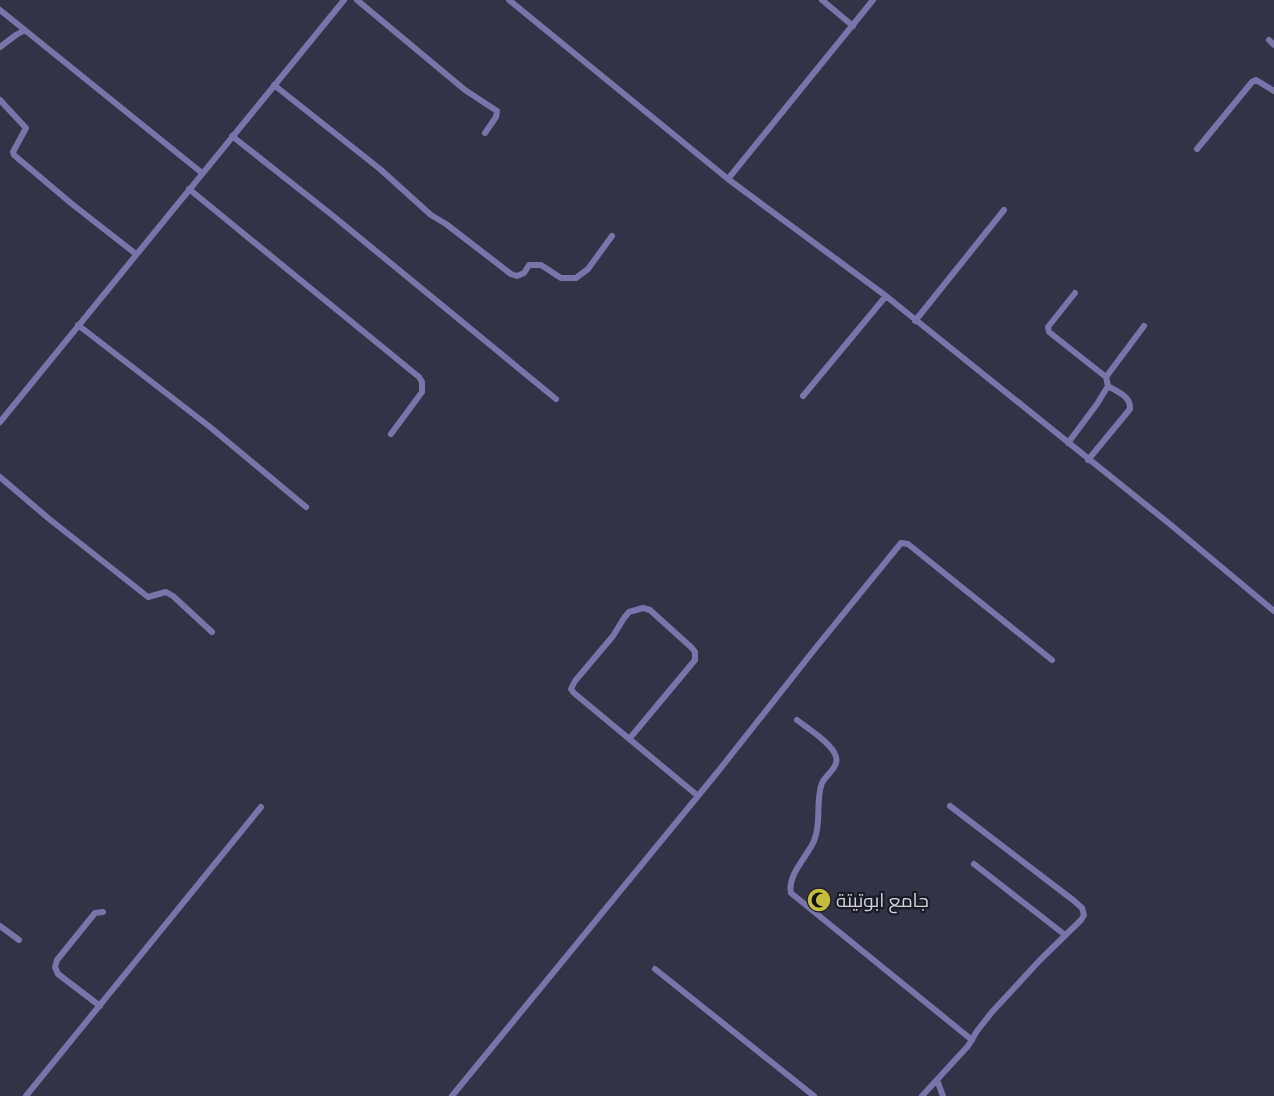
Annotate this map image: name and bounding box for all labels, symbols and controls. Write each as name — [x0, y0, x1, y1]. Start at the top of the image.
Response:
mosque icon: جامع ابوتيتة — [806, 887, 832, 913]
place label: جامع ابوتيتة — [836, 888, 929, 914]

